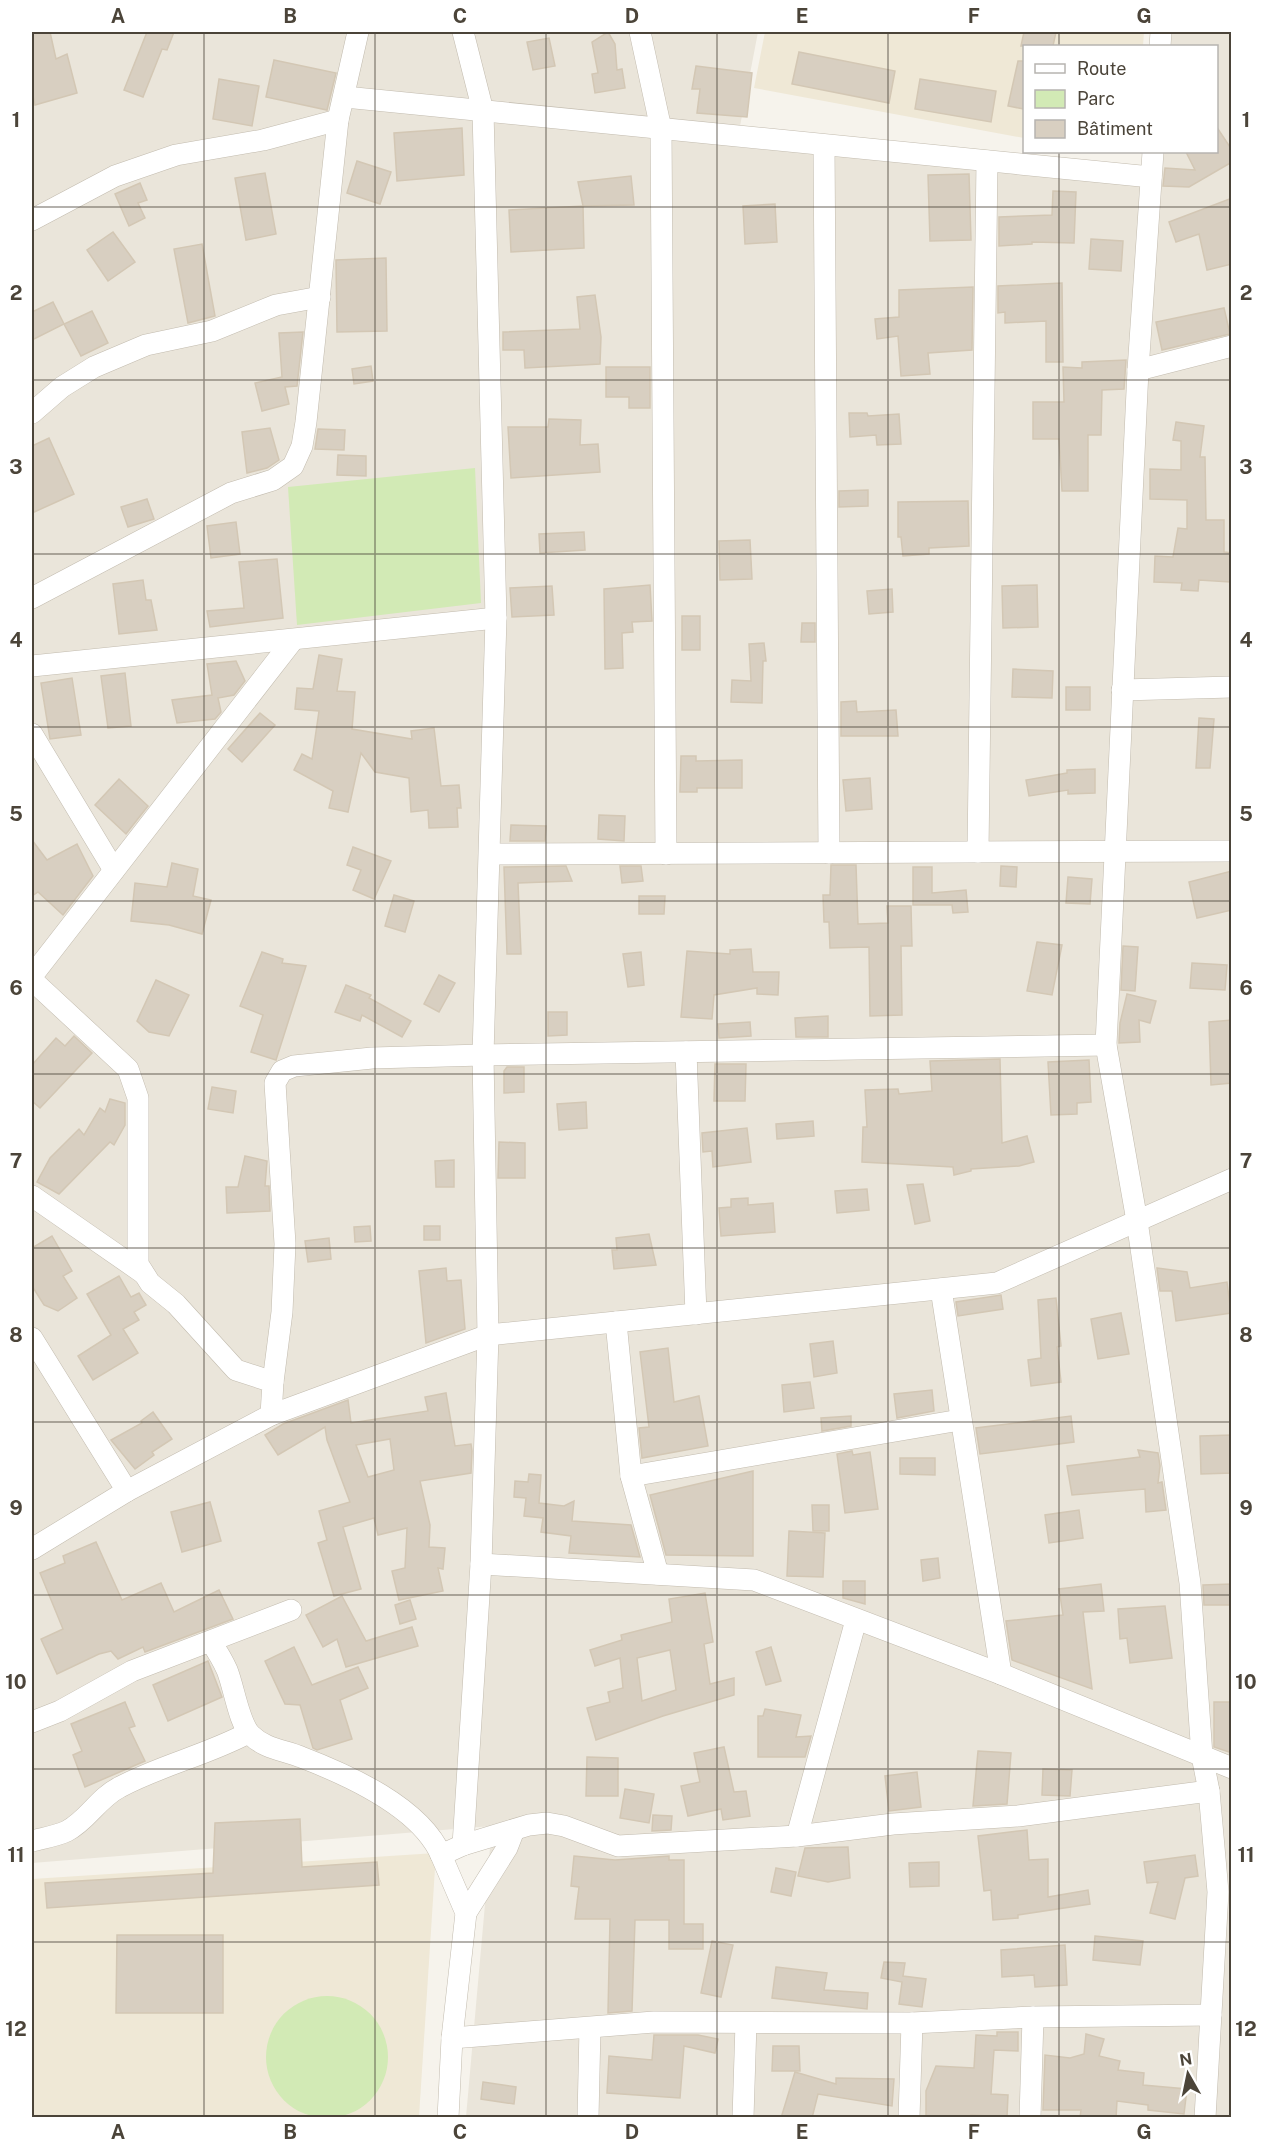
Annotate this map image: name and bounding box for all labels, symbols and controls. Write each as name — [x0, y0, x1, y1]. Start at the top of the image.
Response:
text: A — [111, 4, 125, 28]
text: B — [283, 4, 297, 28]
text: C — [453, 4, 467, 28]
text: D — [625, 4, 639, 28]
text: E — [796, 4, 808, 28]
text: F — [968, 4, 980, 28]
text: G — [1136, 4, 1152, 28]
legend — [1023, 45, 1218, 153]
text: Route — [1077, 58, 1126, 79]
text: Parc — [1077, 88, 1115, 109]
text: 1 — [12, 108, 20, 132]
text: 1 — [1242, 108, 1250, 132]
text: Bâtiment — [1077, 118, 1153, 139]
text: 2 — [10, 281, 22, 305]
text: 2 — [1240, 281, 1252, 305]
text: 3 — [9, 455, 23, 479]
text: 3 — [1239, 455, 1253, 479]
text: 4 — [9, 628, 23, 652]
text: 4 — [1239, 628, 1253, 652]
text: 5 — [9, 802, 23, 826]
text: 5 — [1239, 802, 1253, 826]
text: 6 — [9, 976, 23, 1000]
text: 6 — [1239, 976, 1253, 1000]
text: 7 — [10, 1149, 22, 1173]
text: 7 — [1240, 1149, 1252, 1173]
text: 8 — [9, 1323, 23, 1347]
text: 8 — [1239, 1323, 1253, 1347]
text: 9 — [9, 1496, 23, 1520]
text: 9 — [1239, 1496, 1253, 1520]
text: 10 — [5, 1670, 27, 1694]
text: 10 — [1235, 1670, 1257, 1694]
text: 11 — [7, 1843, 25, 1867]
text: 11 — [1237, 1843, 1255, 1867]
text: 12 — [5, 2017, 27, 2041]
text: 12 — [1235, 2017, 1257, 2041]
north arrow — [1158, 2044, 1218, 2104]
text: N — [1178, 2049, 1193, 2070]
text: A — [111, 2120, 125, 2144]
text: B — [283, 2120, 297, 2144]
text: C — [453, 2120, 467, 2144]
text: D — [625, 2120, 639, 2144]
text: E — [796, 2120, 808, 2144]
text: F — [968, 2120, 980, 2144]
text: G — [1136, 2120, 1152, 2144]

